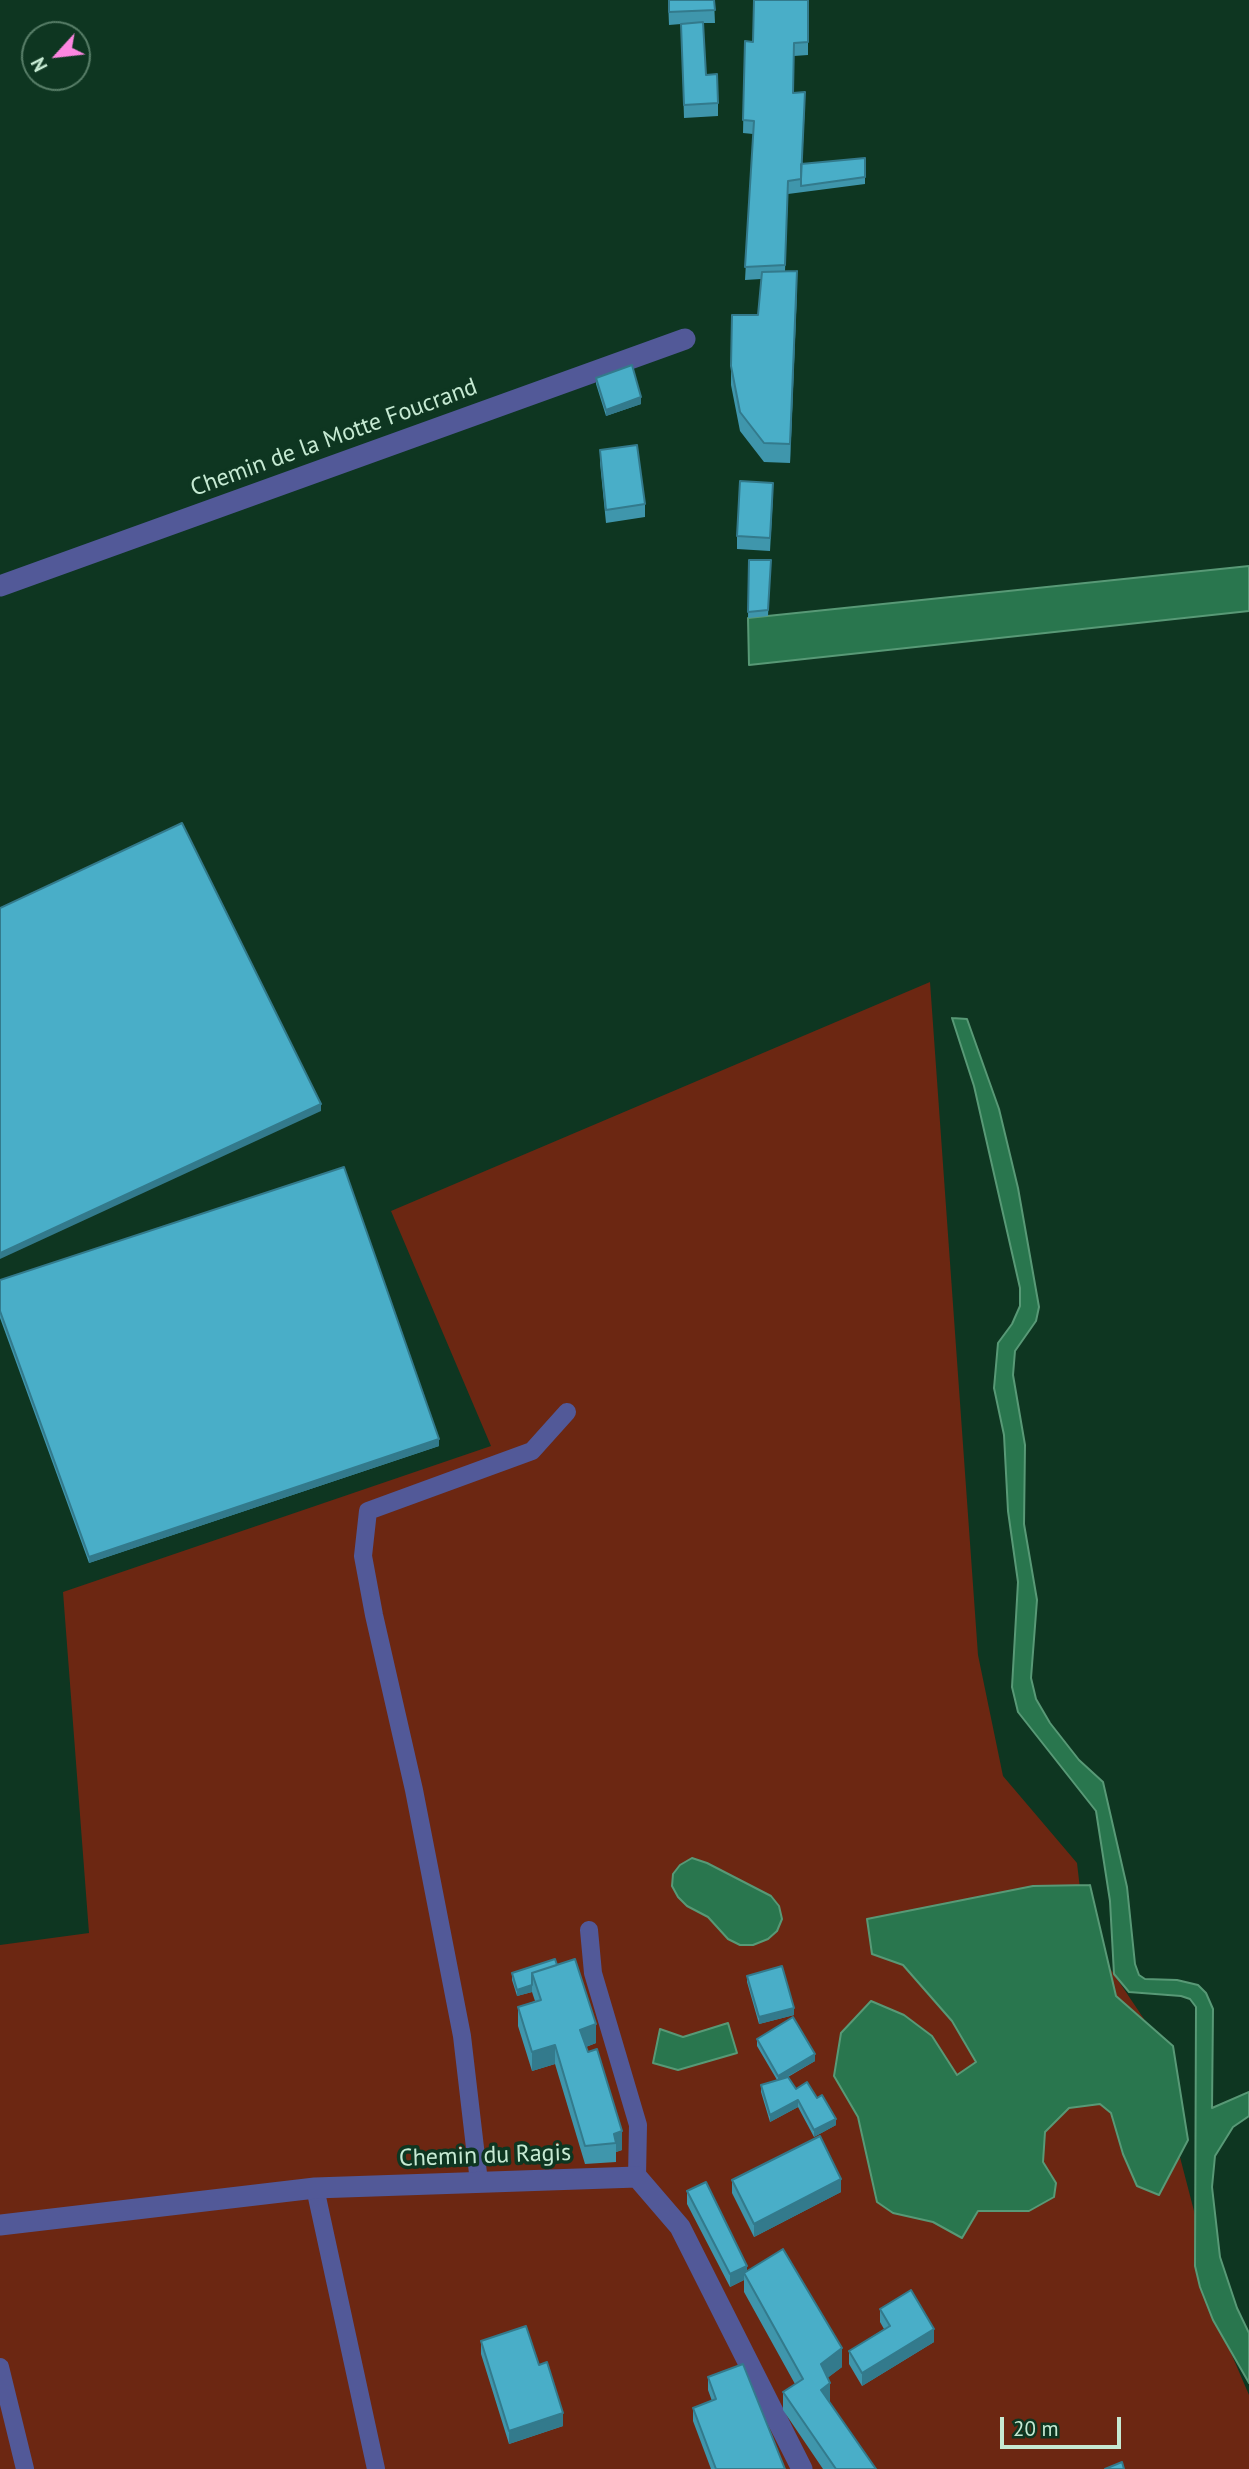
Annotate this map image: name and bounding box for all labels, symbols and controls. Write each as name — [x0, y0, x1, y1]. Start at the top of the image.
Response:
north arrow — [21, 21, 91, 91]
text: N — [26, 54, 53, 76]
street label: Chemin de la Motte Foucrand — [187, 373, 481, 503]
street label: Chemin du Ragis — [398, 2139, 572, 2173]
scale bar — [1004, 2402, 1125, 2446]
text: 20 m — [1013, 2415, 1059, 2442]

